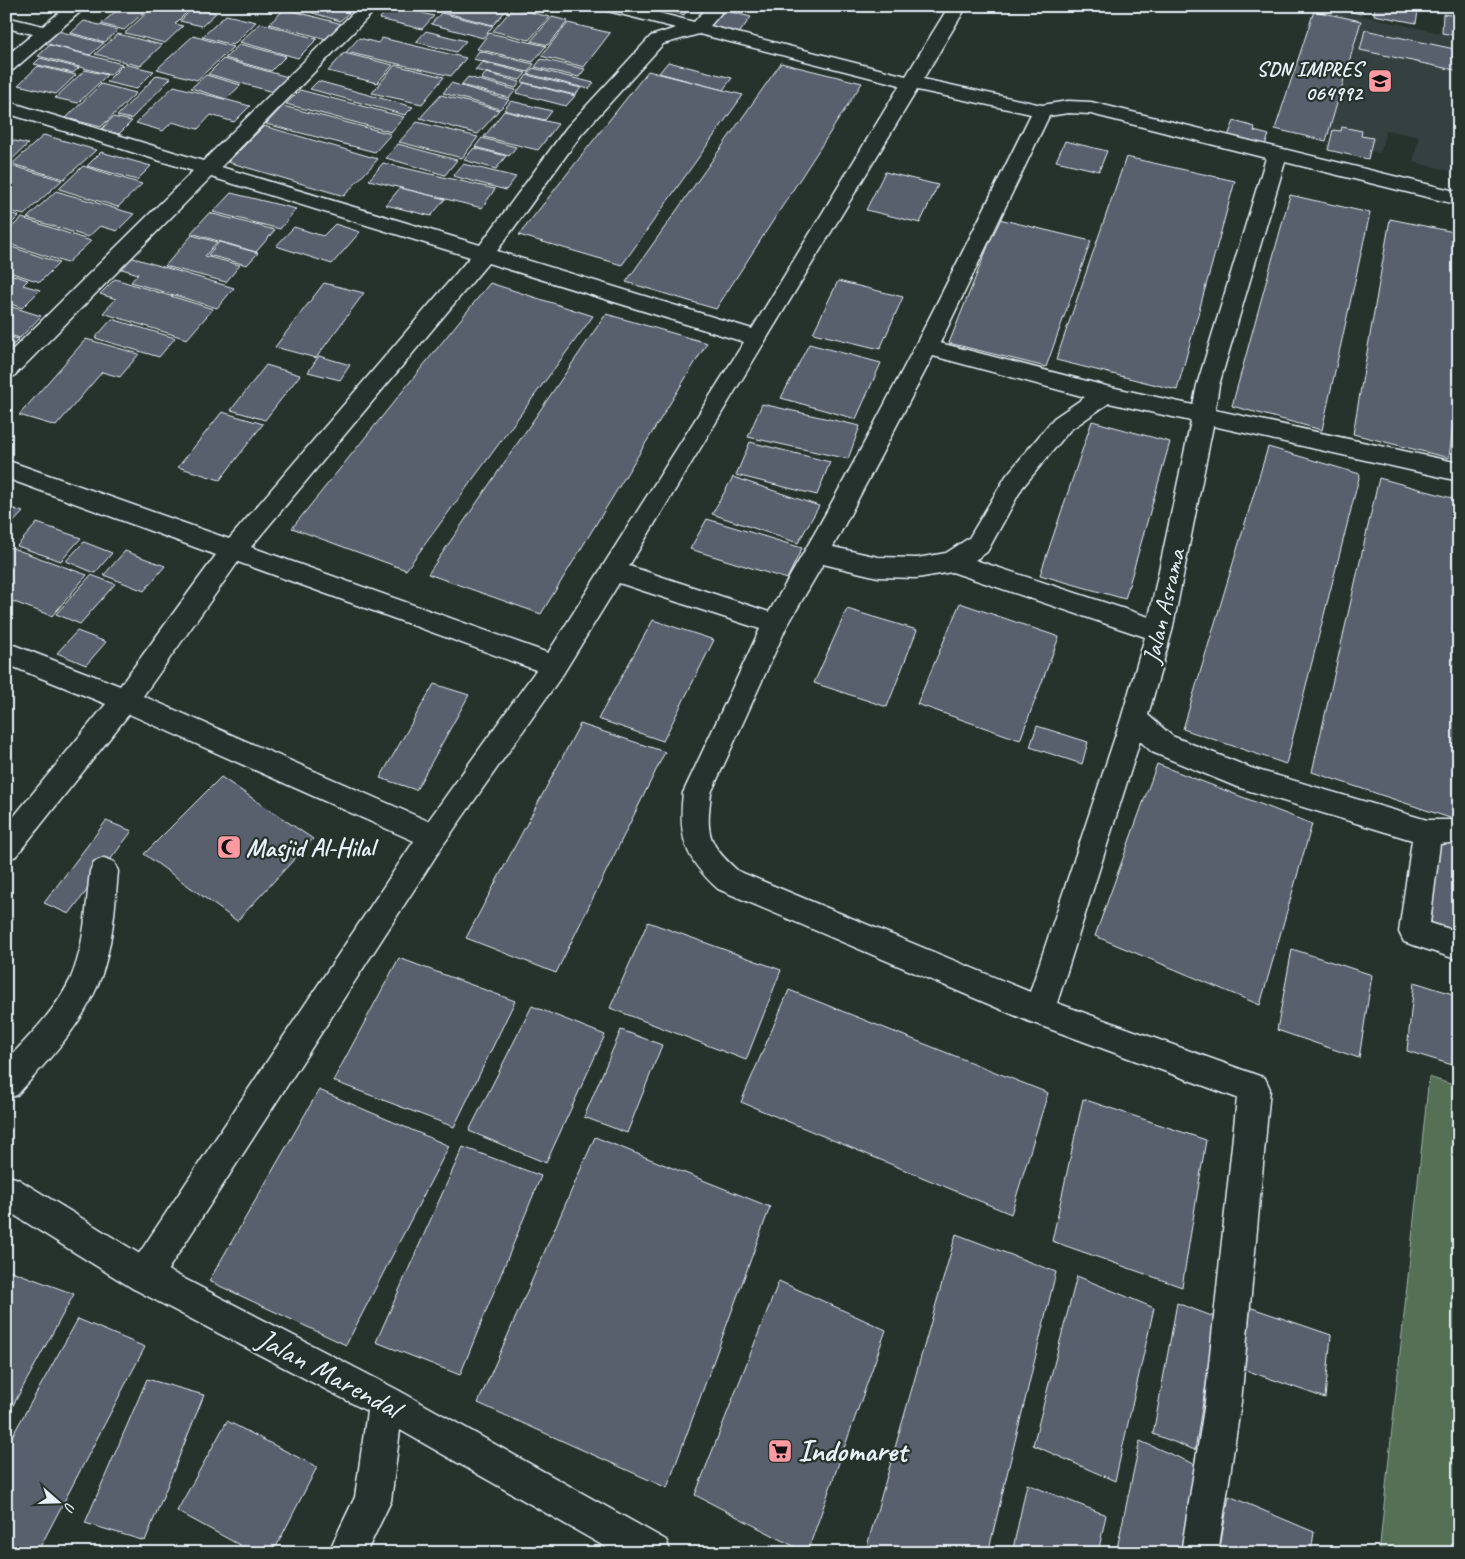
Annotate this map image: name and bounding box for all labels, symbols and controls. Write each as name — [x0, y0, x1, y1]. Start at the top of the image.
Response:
place label: SDN IMPRES 064992 — [1257, 56, 1367, 106]
school or university icon: SDN IMPRES 064992 — [1367, 68, 1393, 94]
street label: Jalan Asrama — [1135, 544, 1193, 668]
place label: Masjid Al-Hilal — [246, 832, 379, 864]
mosque icon: Masjid Al-Hilal — [216, 834, 242, 860]
street label: Jalan Marendal — [249, 1319, 411, 1429]
place label: Indomaret — [798, 1432, 910, 1470]
supermarket icon: Indomaret — [767, 1438, 793, 1464]
north arrow — [32, 1476, 82, 1526]
text: U — [59, 1500, 79, 1515]

